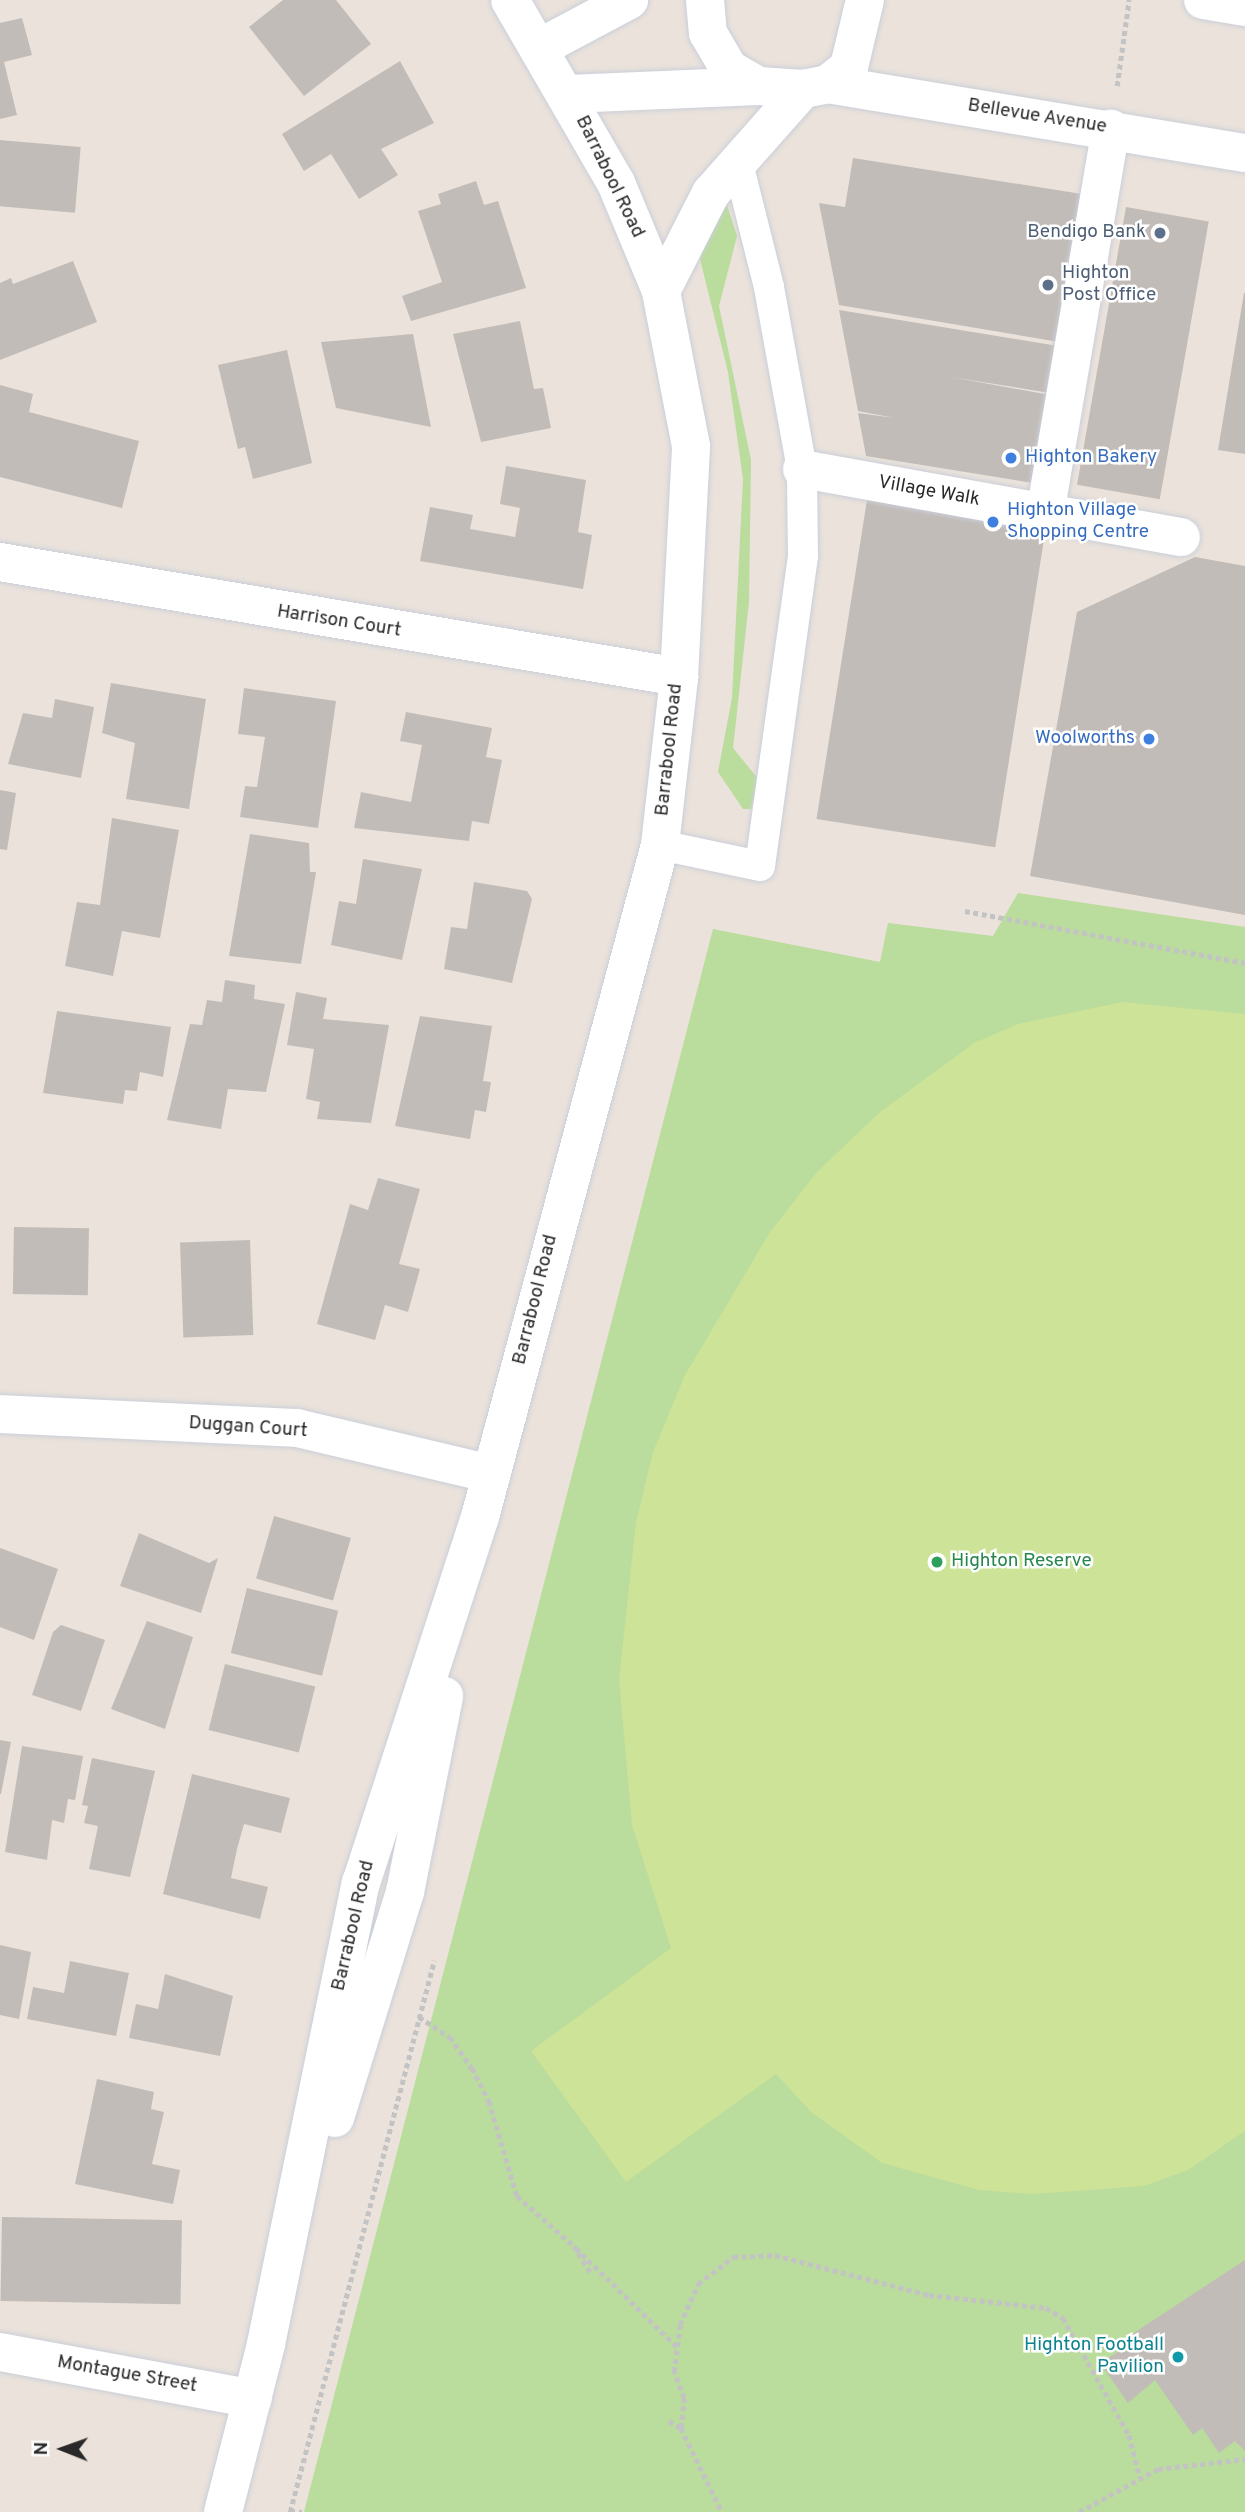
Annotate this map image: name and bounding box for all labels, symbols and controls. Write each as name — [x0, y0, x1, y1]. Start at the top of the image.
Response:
street label: Bellevue Avenue — [965, 95, 1109, 139]
street label: Barrabool Road — [570, 112, 648, 242]
place label: Bendigo Bank — [1027, 222, 1146, 244]
marker: Bendigo Bank — [1152, 225, 1168, 241]
place label: Highton Post Office — [1062, 263, 1156, 307]
marker: Highton Post Office — [1040, 277, 1056, 293]
place label: Highton Bakery — [1025, 447, 1157, 469]
marker: Highton Bakery — [1003, 450, 1019, 466]
street label: Village Walk — [876, 472, 982, 512]
place label: Highton Village Shopping Centre — [1007, 500, 1149, 544]
marker: Highton Village Shopping Centre — [985, 514, 1001, 530]
street label: Harrison Court — [275, 601, 403, 643]
street label: Barrabool Road — [652, 683, 688, 817]
place label: Woolworths — [1035, 728, 1135, 750]
marker: Woolworths — [1141, 731, 1157, 747]
street label: Barrabool Road — [509, 1233, 563, 1367]
street label: Duggan Court — [188, 1412, 308, 1444]
place label: Highton Reserve — [951, 1551, 1092, 1573]
marker: Highton Reserve — [929, 1554, 945, 1570]
street label: Barrabool Road — [328, 1859, 380, 1993]
place label: Highton Football Pavilion — [1024, 2335, 1164, 2379]
marker: Highton Football Pavilion — [1170, 2349, 1186, 2365]
street label: Montague Street — [55, 2351, 199, 2399]
north arrow — [28, 2414, 98, 2484]
text: N — [30, 2442, 54, 2456]

